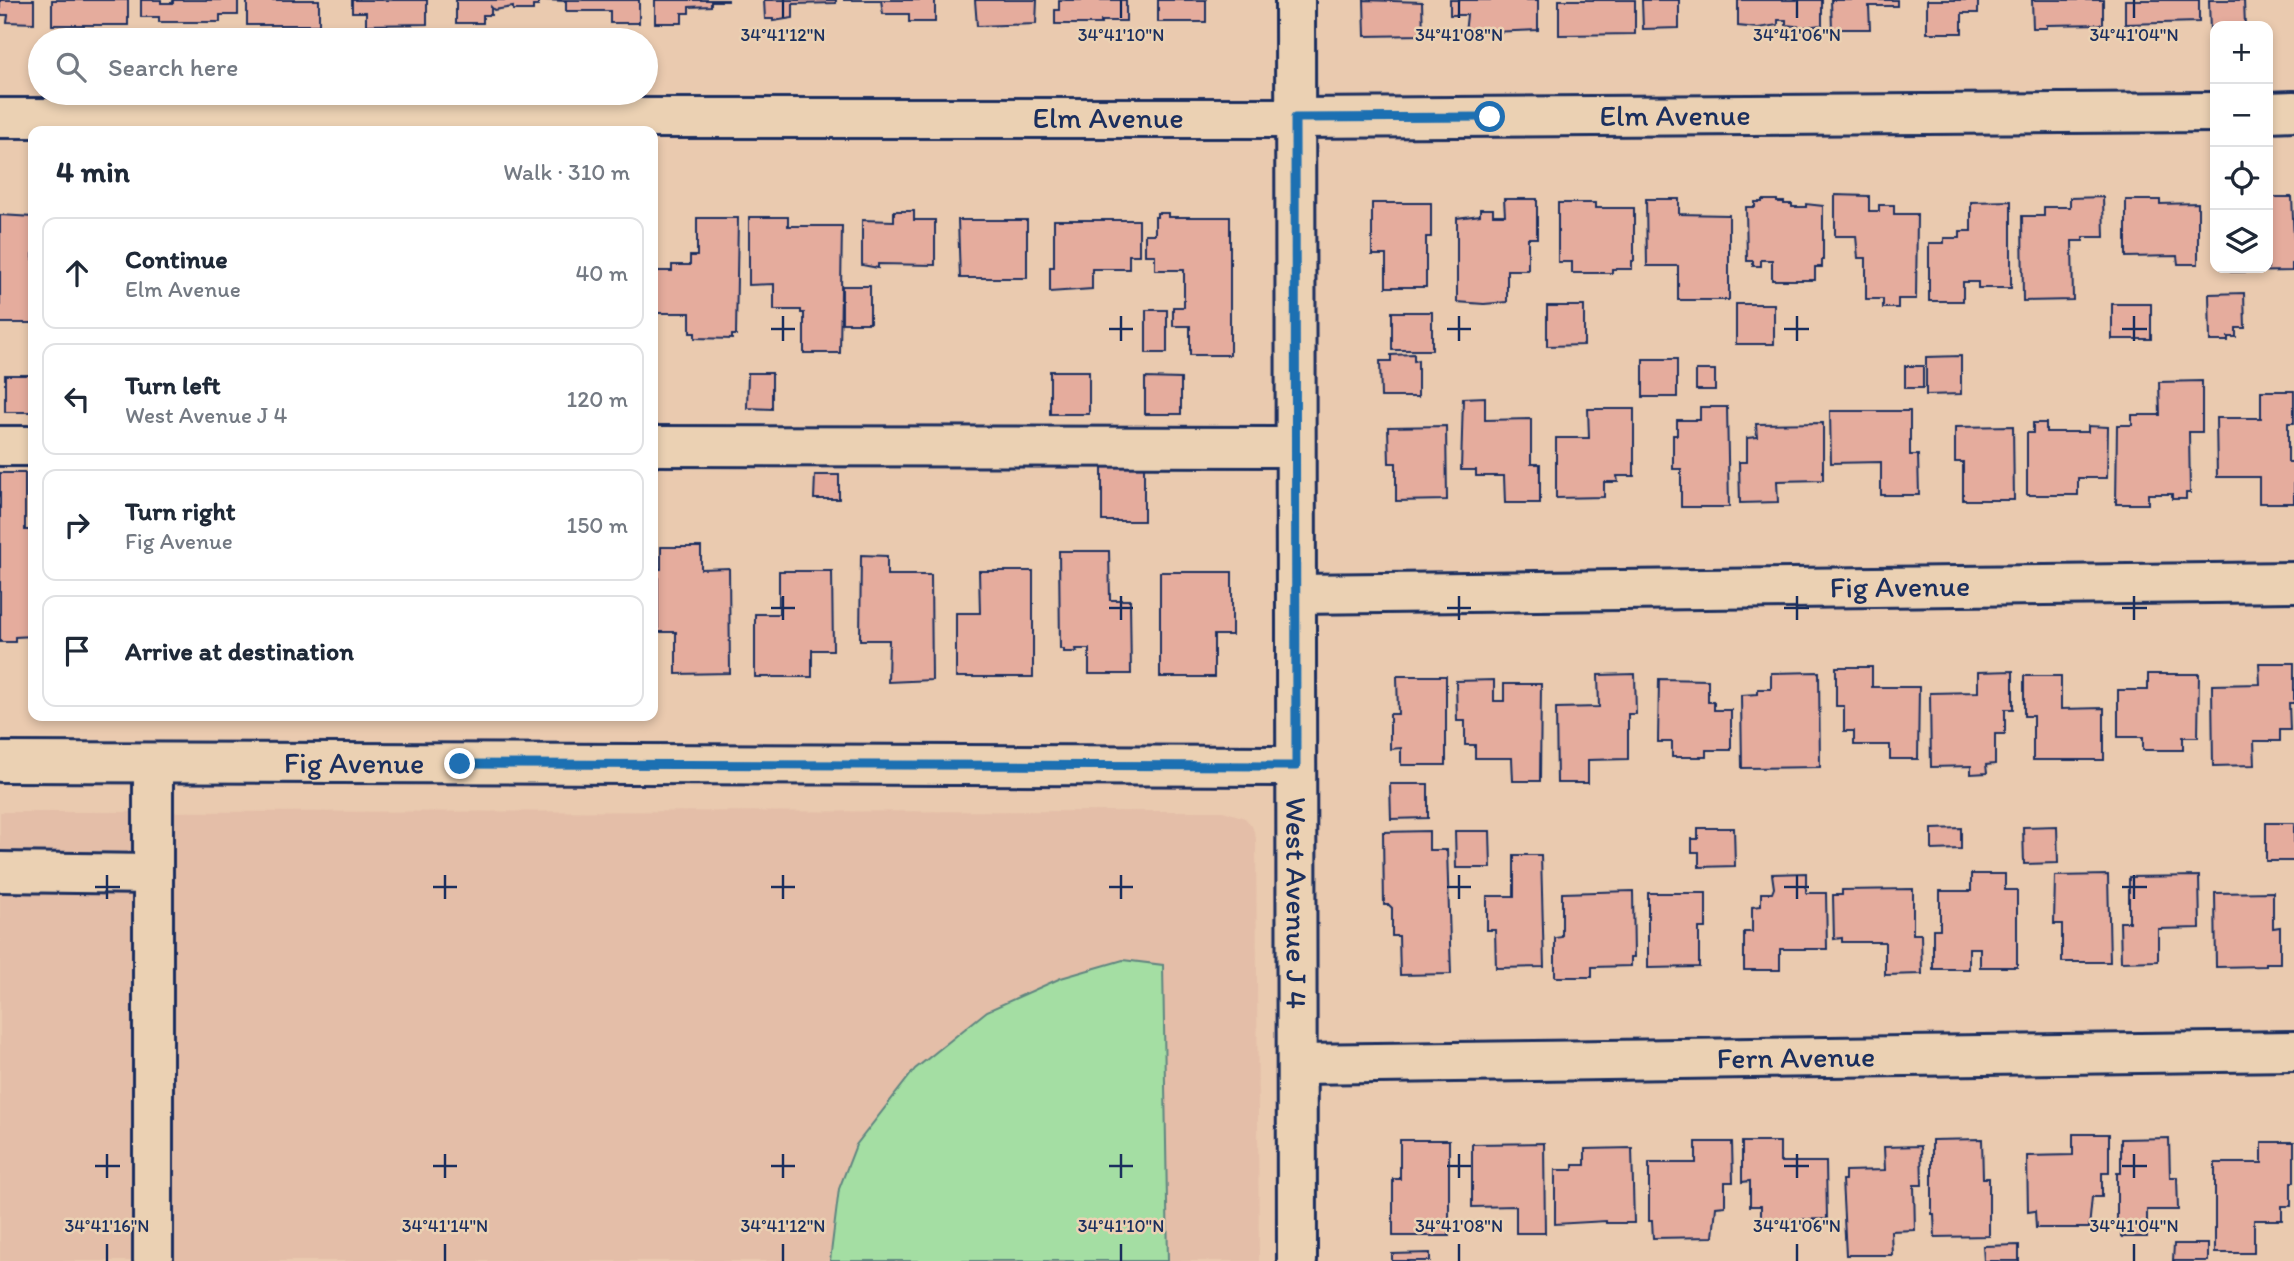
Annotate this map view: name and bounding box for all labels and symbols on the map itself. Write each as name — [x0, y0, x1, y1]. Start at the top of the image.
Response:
text: 34°41'12"N — [741, 24, 826, 46]
text: 34°41'10"N — [1078, 24, 1164, 46]
text: 34°41'08"N — [1415, 24, 1503, 46]
text: 34°41'06"N — [1753, 24, 1841, 46]
text: 34°41'04"N — [2089, 24, 2179, 46]
street label: Elm Avenue — [1599, 96, 1751, 134]
street label: Elm Avenue — [1032, 99, 1184, 136]
route start — [1474, 101, 1505, 132]
street label: Fig Avenue — [1829, 567, 1970, 606]
street label: Fig Avenue — [284, 744, 424, 781]
route end — [444, 748, 475, 779]
street label: West Avenue J 4 — [1278, 797, 1316, 1009]
street label: Fern Avenue — [1716, 1037, 1876, 1077]
text: 34°41'16"N — [64, 1215, 150, 1237]
text: 34°41'14"N — [402, 1215, 488, 1237]
text: 34°41'12"N — [741, 1215, 826, 1237]
text: 34°41'10"N — [1078, 1215, 1164, 1237]
text: 34°41'08"N — [1415, 1215, 1503, 1237]
text: 34°41'06"N — [1753, 1215, 1841, 1237]
text: 34°41'04"N — [2089, 1215, 2179, 1237]

